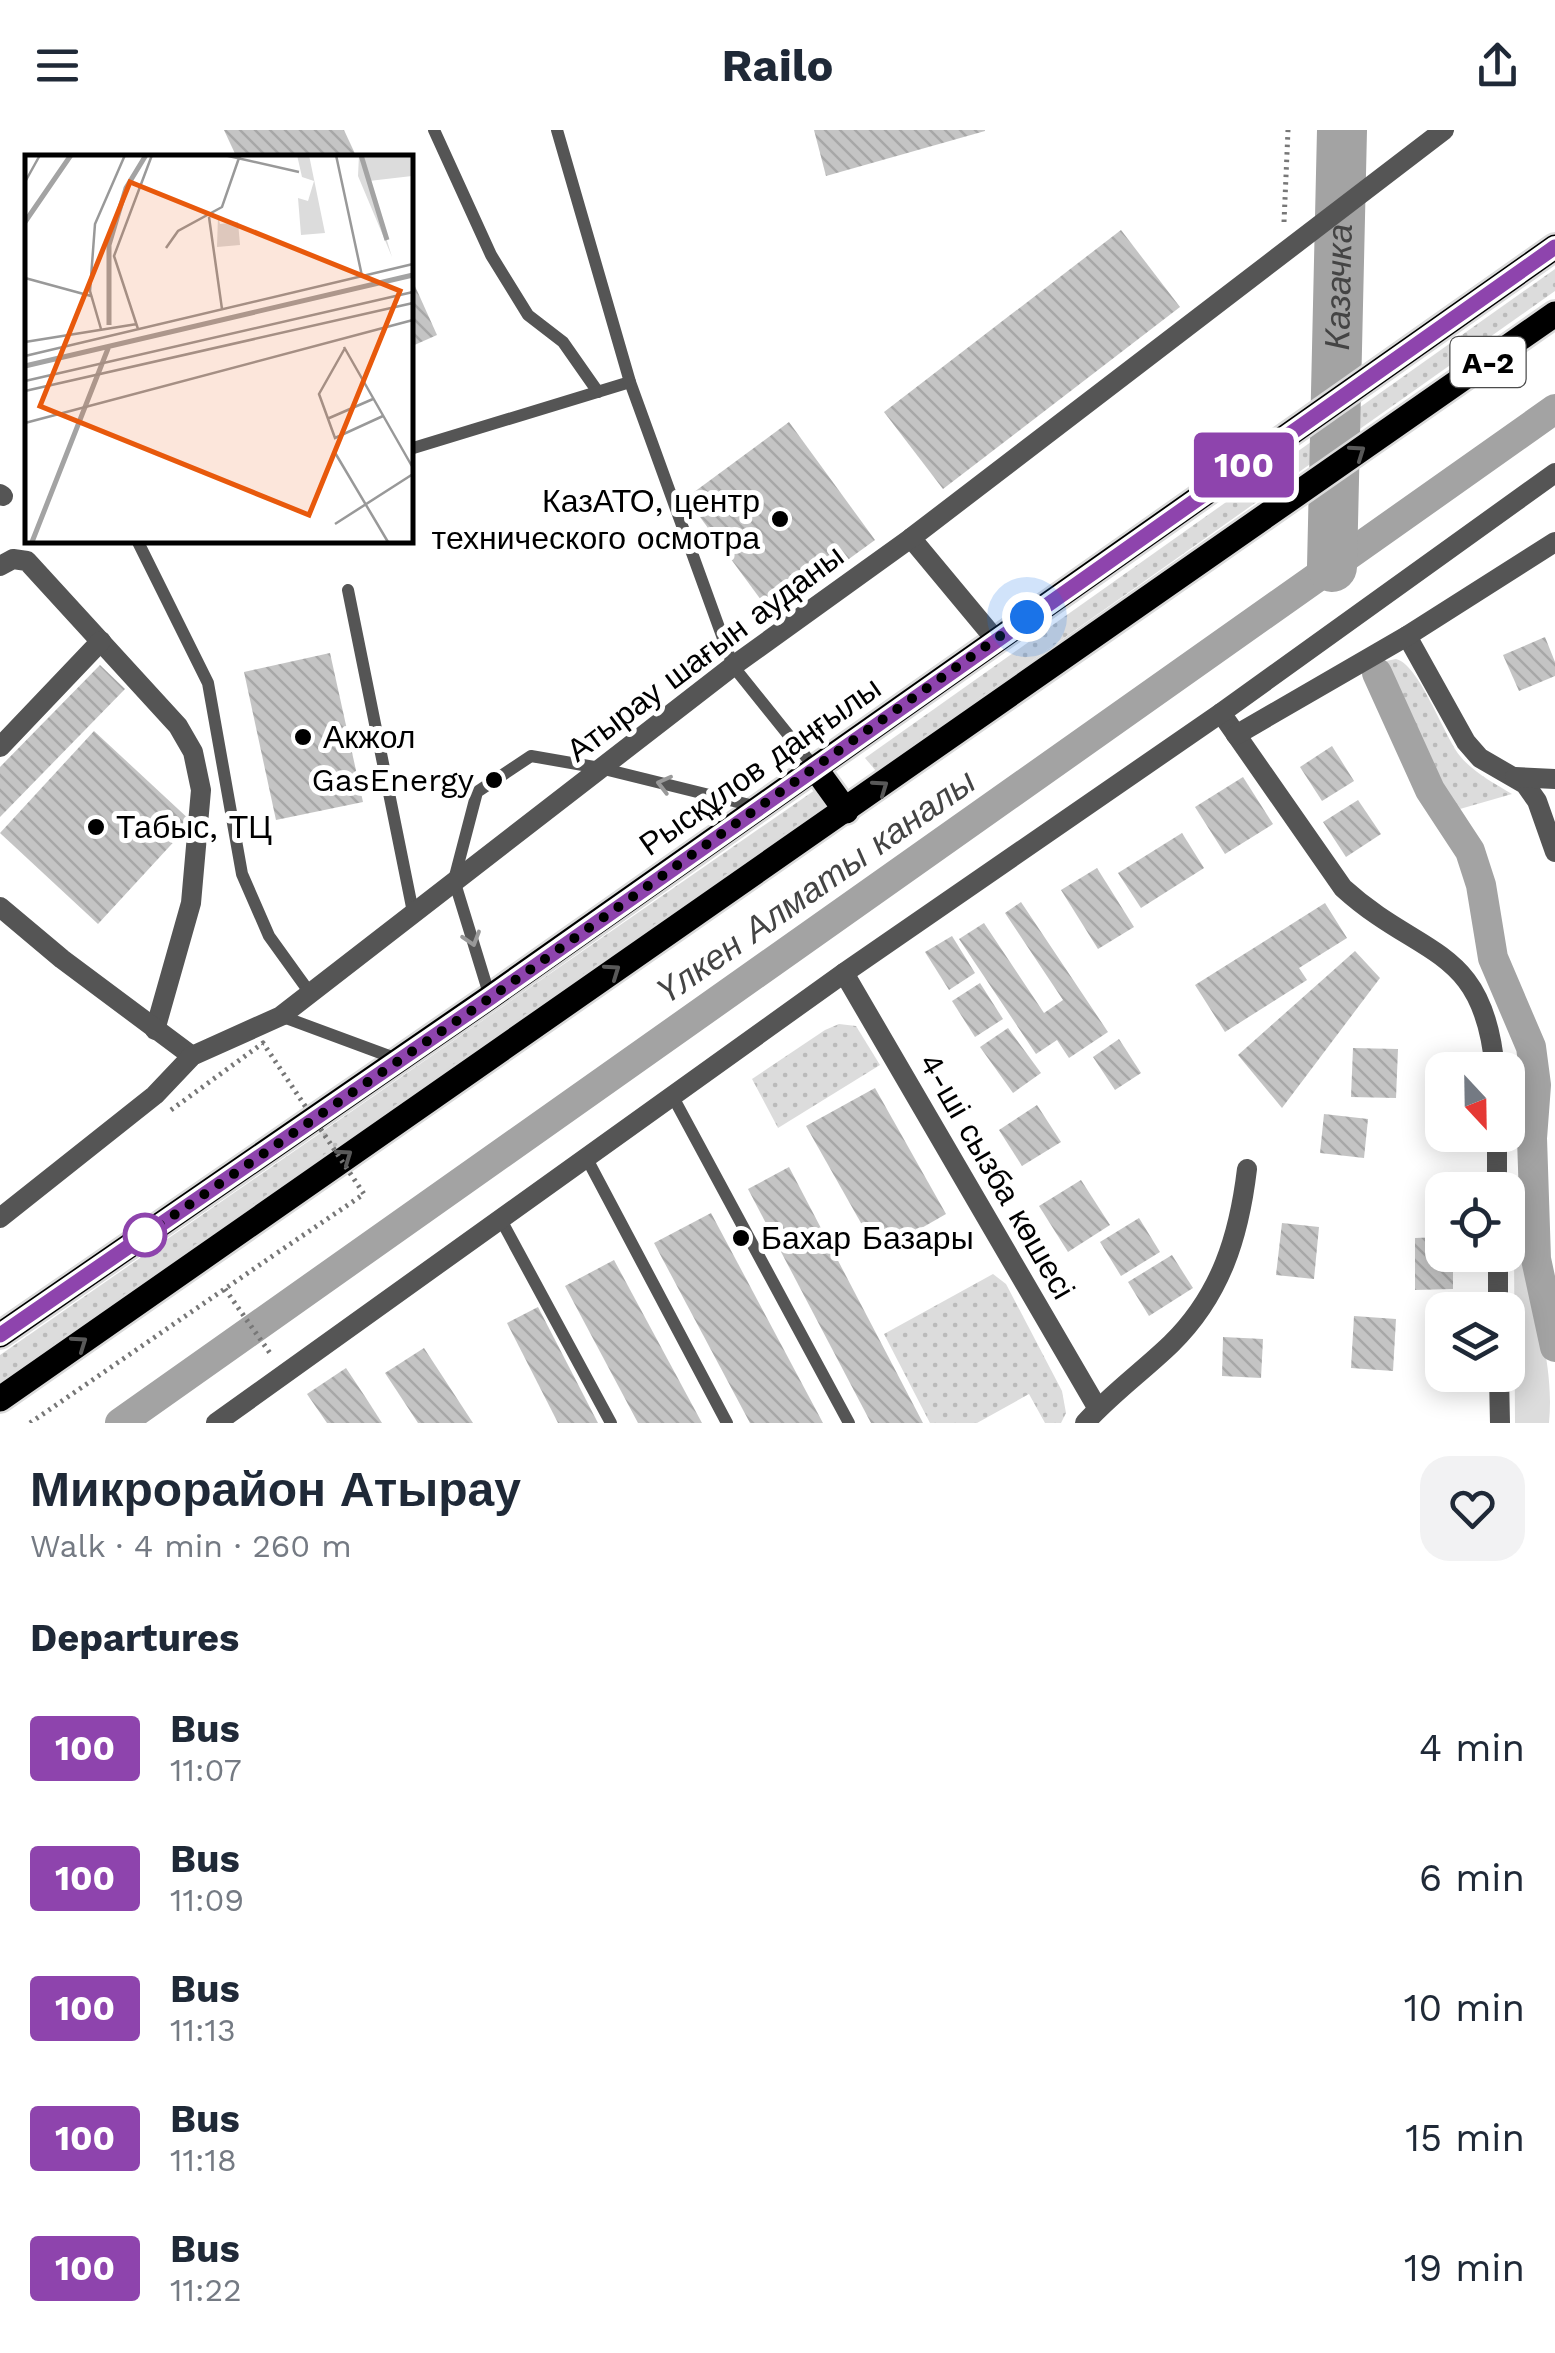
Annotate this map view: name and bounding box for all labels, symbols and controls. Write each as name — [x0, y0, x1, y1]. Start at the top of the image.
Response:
icon: menu — [30, 38, 85, 93]
icon: share — [1470, 38, 1525, 93]
text: Railo — [722, 39, 833, 92]
inset map — [25, 155, 412, 542]
water label: Казачка — [1316, 223, 1361, 351]
road number: A-2 — [1450, 337, 1526, 387]
line badge: 100 — [1186, 432, 1302, 498]
text: 100 — [1214, 444, 1274, 486]
one-way arrow — [1347, 447, 1365, 464]
place label: КазАТО, центр технического осмотра — [432, 482, 760, 557]
marker: КазАТО, центр технического осмотра — [769, 508, 791, 530]
street label: Атырау шағын ауданы — [559, 537, 851, 769]
your location — [1002, 592, 1052, 642]
street label: Рысқұлов даңғылы — [632, 669, 888, 863]
place label: Акжол — [323, 718, 416, 756]
marker: Акжол — [292, 726, 314, 748]
water label: Үлкен Алматы каналы — [649, 760, 984, 1012]
place label: GasEnergy — [312, 761, 474, 799]
marker: GasEnergy — [483, 769, 505, 791]
one-way arrow — [656, 775, 673, 796]
one-way arrow — [869, 781, 888, 799]
place label: Табыс, ТЦ — [116, 808, 272, 846]
marker: Табыс, ТЦ — [85, 816, 107, 838]
one-way arrow — [460, 929, 481, 946]
one-way arrow — [602, 965, 621, 983]
street label: 4-ші сызба көшесі — [911, 1046, 1083, 1306]
north arrow — [1425, 1052, 1525, 1152]
map controls — [1425, 1052, 1525, 1392]
one-way arrow — [334, 1150, 353, 1168]
button: locate — [1425, 1172, 1525, 1272]
unlabelled marker — [124, 1214, 166, 1256]
place label: Бахар Базары — [761, 1219, 974, 1257]
marker: Бахар Базары — [730, 1227, 752, 1249]
button: layers — [1425, 1292, 1525, 1392]
one-way arrow — [68, 1337, 87, 1355]
button: heart — [1420, 1456, 1525, 1561]
text: Микрорайон Атырау — [30, 1461, 521, 1518]
text: Walk · 4 min · 260 m — [30, 1527, 352, 1565]
text: Departures — [30, 1616, 239, 1660]
text: Bus — [170, 1707, 240, 1751]
text: 4 min — [1419, 1726, 1525, 1770]
text: 100 — [55, 1727, 115, 1769]
text: 11:07 — [170, 1751, 242, 1789]
text: Bus — [170, 1837, 240, 1881]
text: 6 min — [1419, 1856, 1525, 1900]
text: 100 — [55, 1857, 115, 1899]
text: 11:09 — [170, 1881, 244, 1919]
text: Bus — [170, 1967, 240, 2011]
text: 10 min — [1404, 1986, 1525, 2030]
text: 100 — [55, 1987, 115, 2029]
text: 11:13 — [170, 2011, 236, 2049]
text: Bus — [170, 2097, 240, 2141]
text: 15 min — [1405, 2116, 1525, 2160]
text: 100 — [55, 2117, 115, 2159]
text: 11:18 — [170, 2141, 237, 2179]
text: Bus — [170, 2227, 240, 2271]
text: 19 min — [1404, 2246, 1525, 2290]
text: 100 — [55, 2247, 115, 2289]
text: 11:22 — [170, 2271, 242, 2309]

